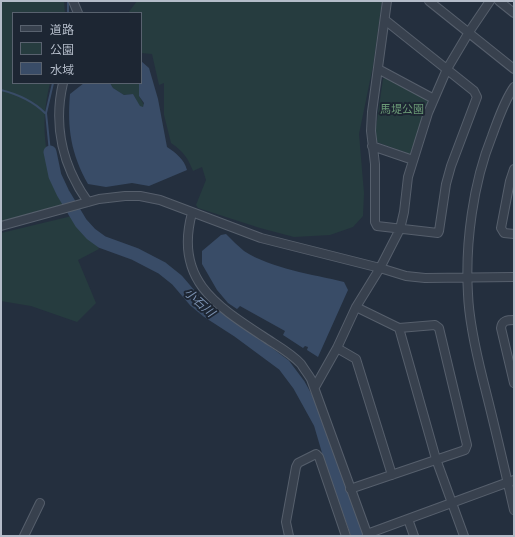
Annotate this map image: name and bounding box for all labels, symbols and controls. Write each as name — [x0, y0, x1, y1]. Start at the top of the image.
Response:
legend — [12, 12, 142, 84]
text: 道路 — [50, 23, 74, 37]
text: 公園 — [50, 43, 74, 57]
text: 水域 — [50, 63, 74, 77]
park label: 馬堤公園 — [380, 103, 424, 117]
water label: 小石川 — [181, 286, 217, 320]

